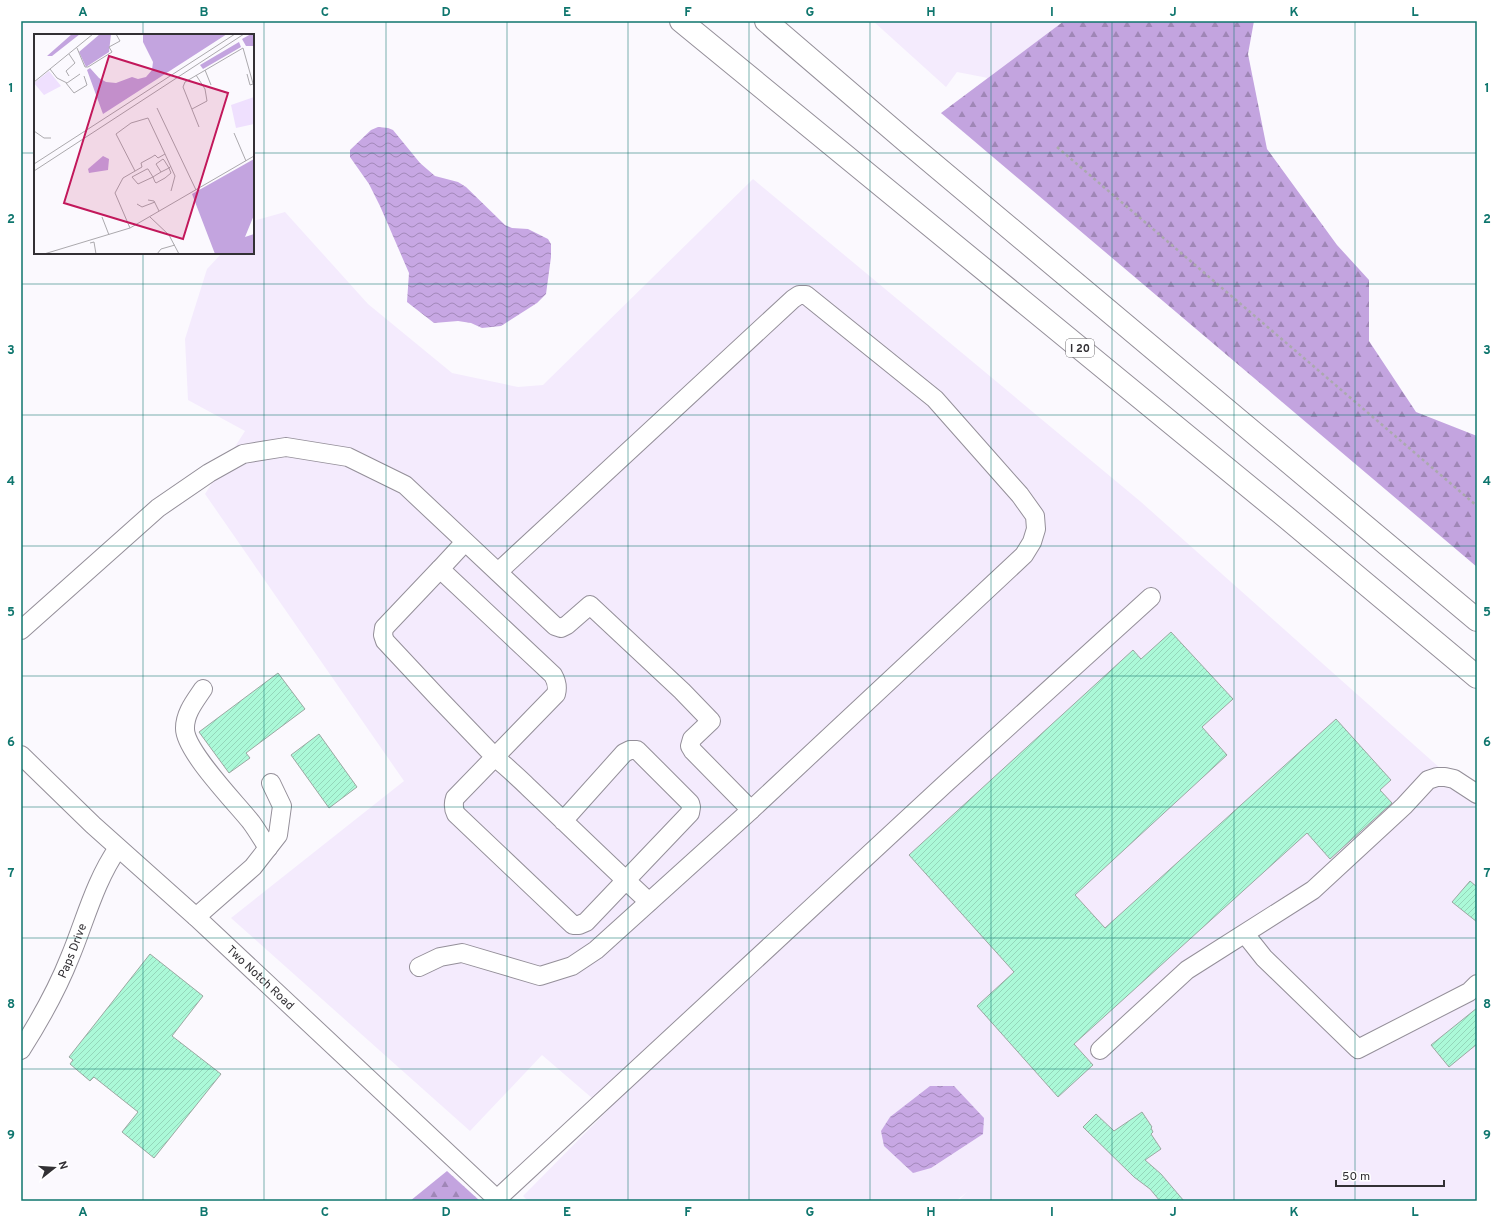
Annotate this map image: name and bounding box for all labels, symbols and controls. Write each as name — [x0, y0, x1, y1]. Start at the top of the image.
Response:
text: A — [78, 5, 88, 21]
text: B — [200, 5, 209, 21]
text: C — [321, 5, 329, 21]
text: D — [441, 5, 451, 21]
text: E — [563, 5, 571, 21]
text: F — [684, 5, 692, 21]
text: G — [806, 5, 815, 21]
text: H — [926, 5, 936, 21]
text: I — [1050, 5, 1054, 21]
text: J — [1169, 5, 1177, 21]
text: K — [1289, 5, 1299, 21]
text: L — [1411, 5, 1419, 21]
inset map — [34, 34, 254, 254]
text: 1 — [8, 81, 14, 97]
text: 1 — [1484, 81, 1490, 97]
text: 2 — [7, 212, 15, 228]
text: 2 — [1483, 212, 1491, 228]
road number: I 20 — [1066, 339, 1094, 357]
text: 3 — [7, 343, 15, 359]
text: 3 — [1483, 343, 1491, 359]
text: 4 — [7, 474, 15, 490]
text: 4 — [1483, 474, 1491, 490]
text: 5 — [7, 605, 15, 621]
text: 5 — [1483, 605, 1491, 621]
text: 6 — [7, 735, 15, 751]
text: 6 — [1483, 735, 1491, 751]
text: 7 — [8, 866, 15, 882]
text: 7 — [1484, 866, 1491, 882]
street label: Paps Drive — [55, 922, 91, 981]
street label: Two Notch Road — [222, 942, 297, 1014]
text: 8 — [7, 997, 15, 1013]
text: 8 — [1483, 997, 1491, 1013]
text: 9 — [7, 1128, 15, 1144]
text: 9 — [1483, 1128, 1491, 1144]
north arrow — [34, 1148, 74, 1188]
text: N — [55, 1160, 70, 1171]
scale bar — [1336, 1162, 1444, 1188]
text: 50 m — [1342, 1169, 1370, 1185]
text: A — [78, 1205, 88, 1221]
text: B — [200, 1205, 209, 1221]
text: C — [321, 1205, 329, 1221]
text: D — [441, 1205, 451, 1221]
text: E — [563, 1205, 571, 1221]
text: F — [684, 1205, 692, 1221]
text: G — [806, 1205, 815, 1221]
text: H — [926, 1205, 936, 1221]
text: I — [1050, 1205, 1054, 1221]
text: J — [1169, 1205, 1177, 1221]
text: K — [1289, 1205, 1299, 1221]
text: L — [1411, 1205, 1419, 1221]

